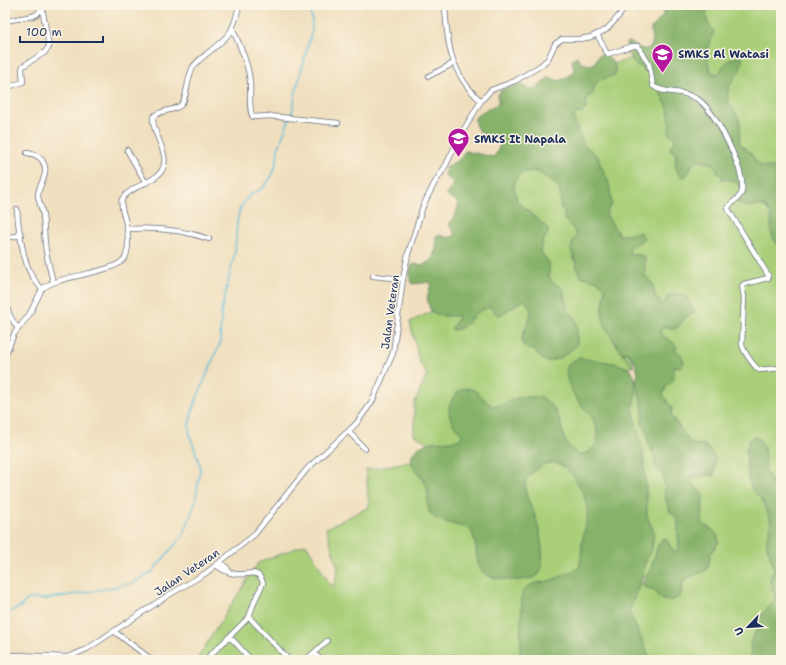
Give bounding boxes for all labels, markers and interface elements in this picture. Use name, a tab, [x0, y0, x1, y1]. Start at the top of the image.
scale bar	[20, 18, 103, 44]
text: 100 m	[26, 24, 62, 40]
school or university icon: SMKS Al Watasi	[650, 41, 676, 74]
place label: SMKS Al Watasi	[678, 47, 769, 62]
school or university icon: SMKS It Napala	[446, 126, 472, 159]
place label: SMKS It Napala	[474, 132, 567, 147]
street label: Jalan Veteran	[378, 274, 403, 350]
street label: Jalan Veteran	[152, 545, 223, 600]
north arrow	[728, 607, 768, 647]
text: U	[731, 624, 748, 638]

